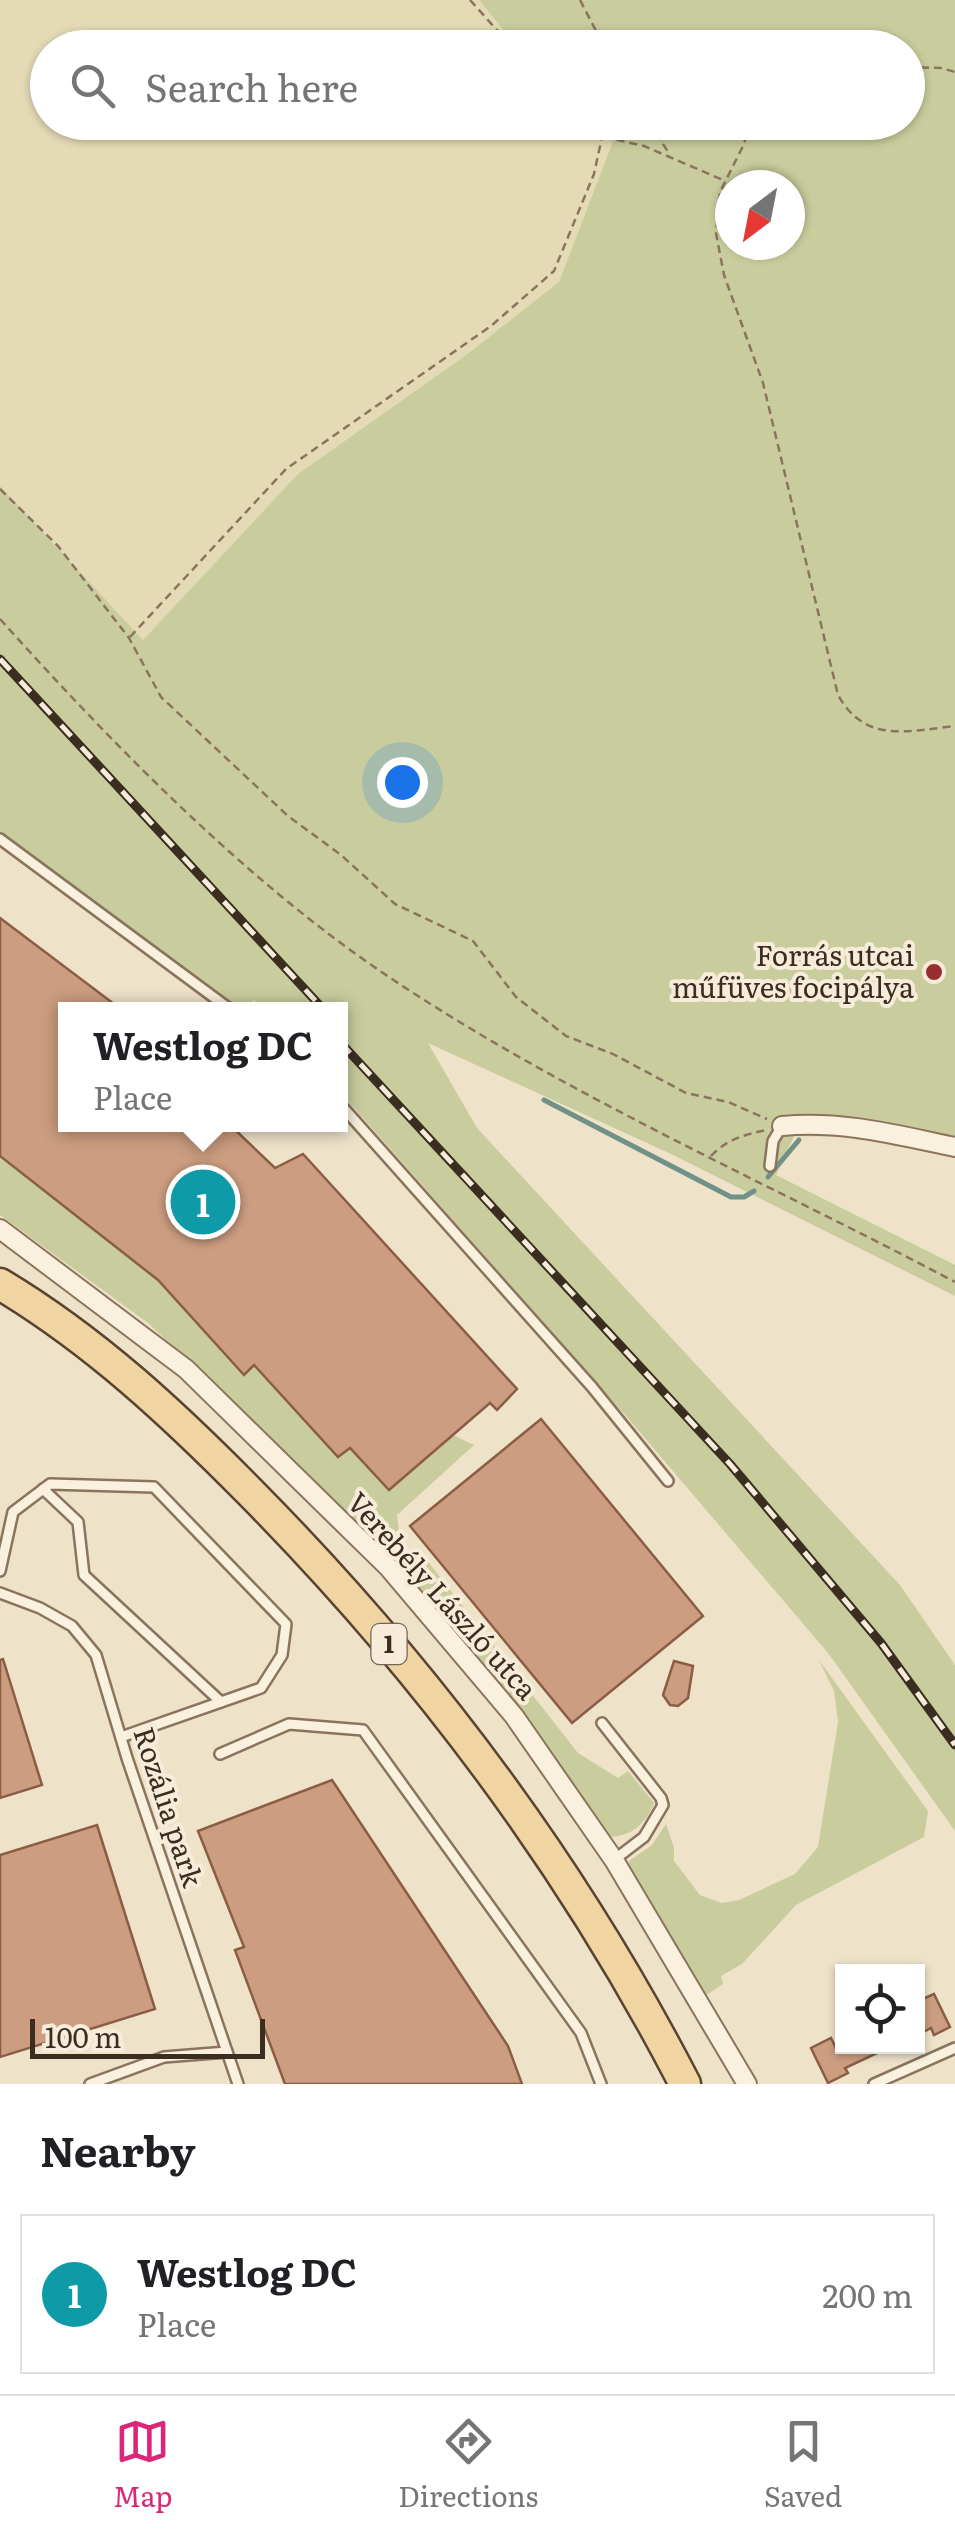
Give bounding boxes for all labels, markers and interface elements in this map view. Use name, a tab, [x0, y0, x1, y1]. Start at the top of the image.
search box	[30, 30, 925, 140]
text: Search here	[145, 57, 358, 114]
icon: search	[65, 58, 120, 113]
north arrow	[715, 170, 805, 260]
your location	[377, 757, 428, 808]
place label: Forrás utcai műfüves focipálya	[672, 933, 914, 1007]
marker: Forrás utcai műfüves focipálya	[923, 961, 945, 983]
popup	[58, 1002, 348, 1132]
text: Westlog DC	[93, 1015, 313, 1072]
text: Place	[93, 1072, 172, 1120]
pin: 1	[170, 1164, 236, 1240]
street label: Verebély László utca	[338, 1481, 548, 1708]
road number: 1	[372, 1624, 406, 1664]
street label: Rozália park	[124, 1721, 216, 1893]
map controls	[835, 1964, 925, 2054]
button: locate	[835, 1964, 925, 2054]
scale bar	[30, 2014, 265, 2058]
text: 100 m	[45, 2015, 122, 2057]
text: Nearby	[40, 2118, 196, 2180]
text: Westlog DC	[137, 2242, 357, 2299]
text: 1	[68, 2270, 81, 2318]
text: 200 m	[822, 2270, 913, 2318]
text: Place	[137, 2299, 216, 2347]
tab: Map	[113, 2414, 173, 2516]
tab: Directions	[398, 2414, 538, 2516]
tab: Saved	[764, 2414, 842, 2516]

